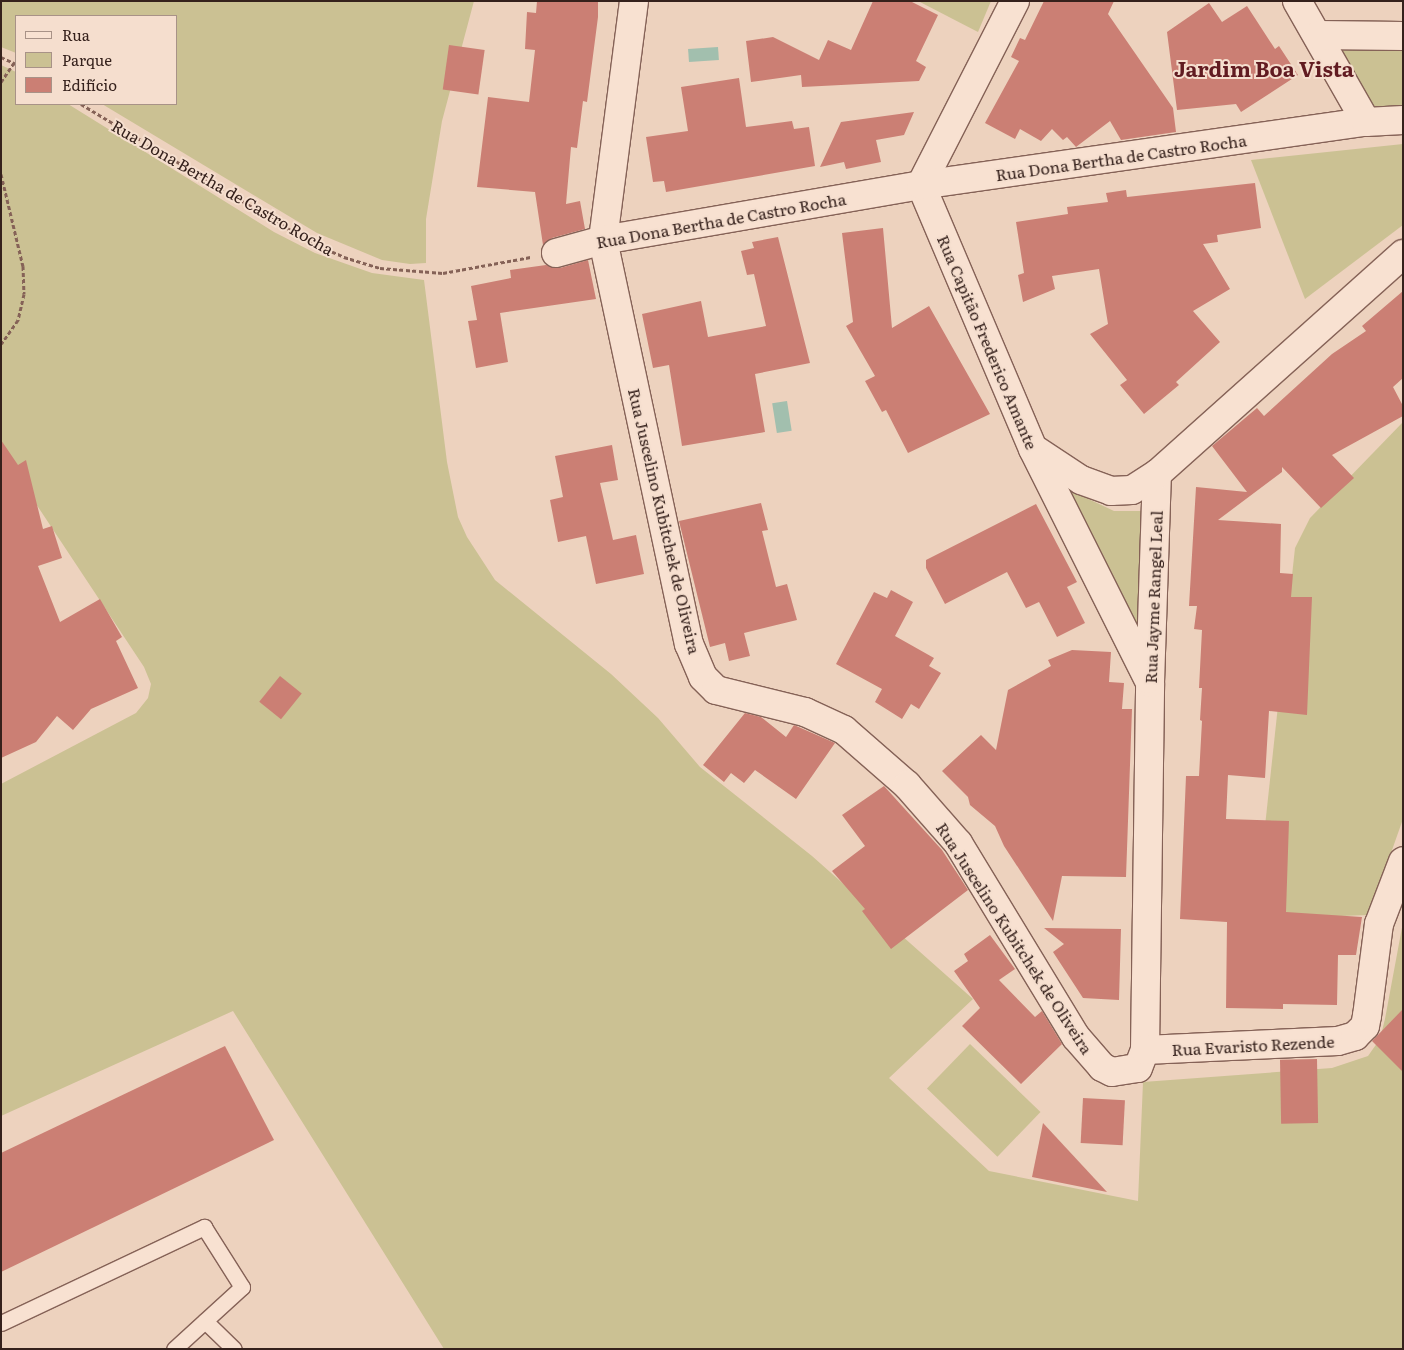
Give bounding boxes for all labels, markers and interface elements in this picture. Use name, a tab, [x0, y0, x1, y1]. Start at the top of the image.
legend	[15, 15, 178, 105]
text: Rua	[62, 23, 90, 46]
text: Parque	[62, 48, 112, 71]
district label: Jardim Boa Vista	[1174, 55, 1354, 81]
text: Edifício	[62, 73, 117, 96]
street label: Rua Dona Bertha de Castro Rocha	[109, 115, 337, 259]
street label: Rua Dona Bertha de Castro Rocha	[994, 130, 1248, 184]
street label: Rua Dona Bertha de Castro Rocha	[595, 189, 847, 251]
street label: Rua Capitão Frederico Amante	[934, 232, 1042, 452]
street label: Rua Juscelino Kubitchek de Oliveira	[625, 386, 705, 656]
street label: Rua Jayme Rangel Leal	[1140, 510, 1166, 684]
street label: Rua Juscelino Kubitchek de Oliveira	[933, 819, 1097, 1057]
street label: Rua Evaristo Rezende	[1171, 1031, 1335, 1059]

